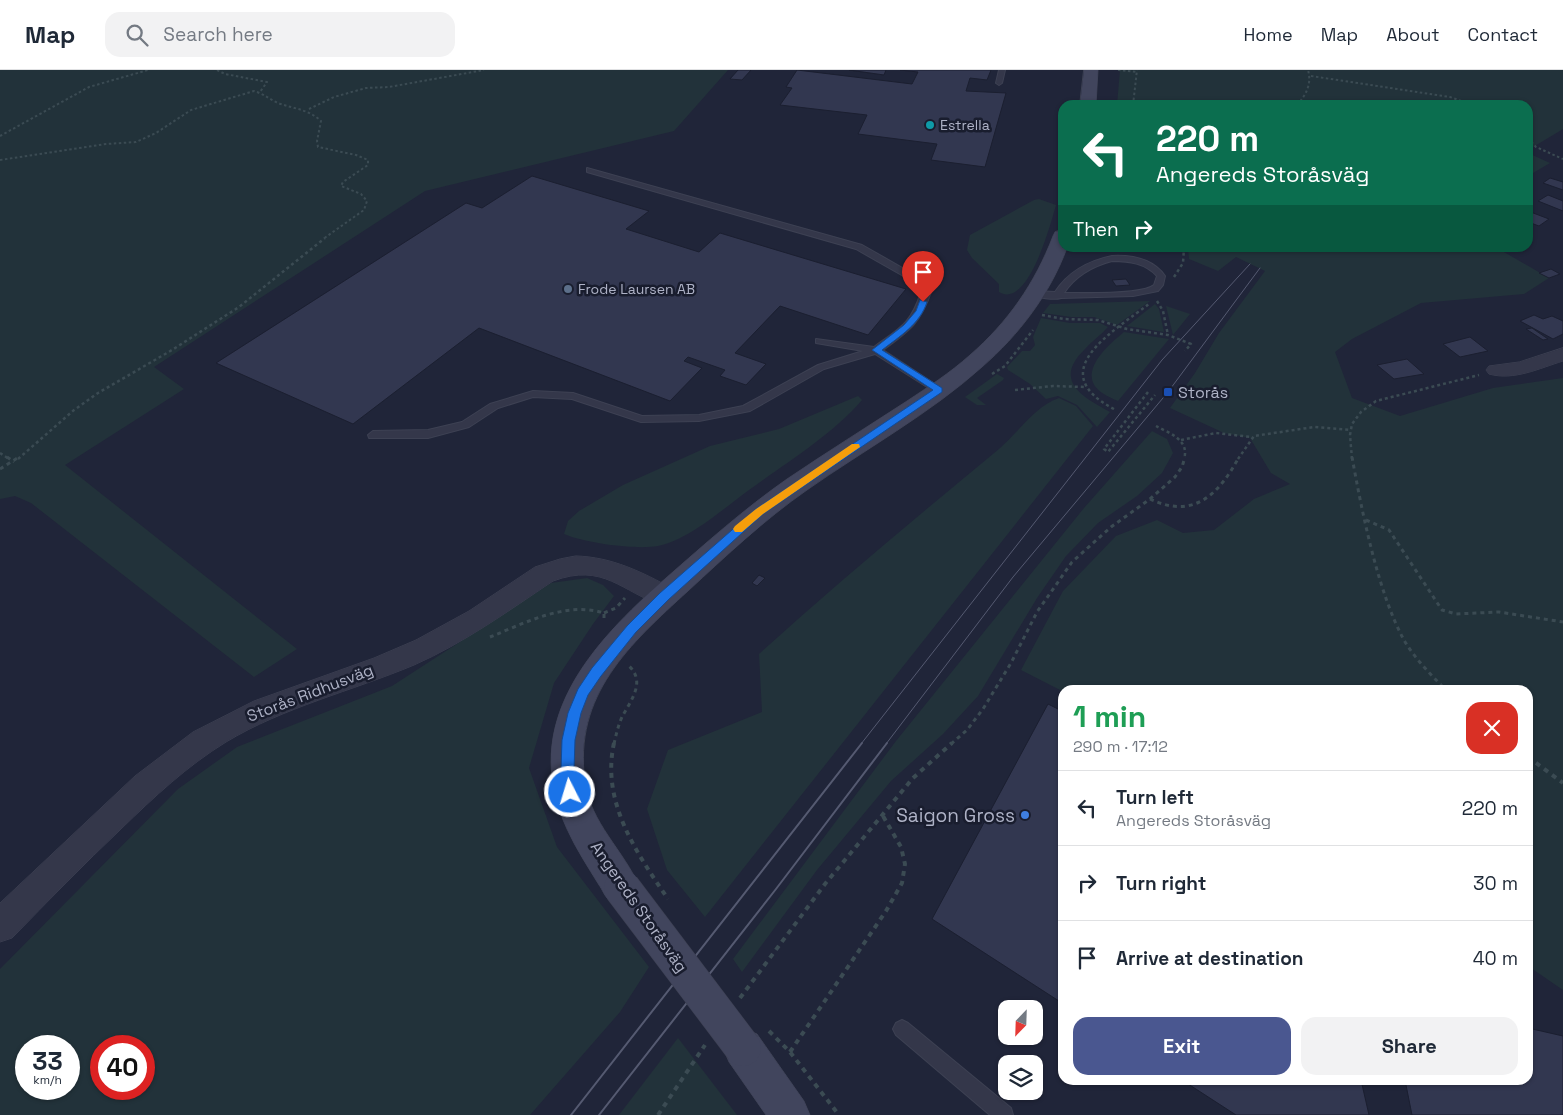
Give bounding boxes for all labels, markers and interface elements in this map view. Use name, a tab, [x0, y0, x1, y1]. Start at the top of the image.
search box	[105, 12, 455, 57]
text: Map	[25, 19, 75, 50]
icon: search	[123, 21, 151, 49]
text: Search here	[163, 22, 273, 47]
text: Home	[1244, 23, 1293, 46]
text: Map	[1321, 23, 1358, 46]
text: About	[1386, 23, 1440, 46]
text: Contact	[1468, 23, 1538, 46]
place label: Estrella	[940, 116, 990, 134]
text: 220 m	[1156, 117, 1259, 161]
marker: Estrella	[924, 119, 936, 131]
icon: left	[1073, 120, 1138, 185]
text: Angereds Storåsväg	[1156, 160, 1369, 188]
icon: right	[1129, 215, 1157, 243]
text: Then	[1073, 217, 1119, 242]
pin	[902, 251, 944, 302]
icon: arrive	[909, 258, 937, 286]
place label: Frode Laursen AB	[578, 280, 695, 298]
marker: Frode Laursen AB	[562, 283, 574, 295]
place label: Storås	[1178, 382, 1228, 403]
marker: Storås	[1162, 386, 1174, 398]
street label: Storås Ridhusväg	[244, 659, 376, 727]
text: 1 min	[1073, 697, 1146, 736]
button: close	[1466, 702, 1518, 754]
text: 290 m · 17:12	[1073, 736, 1168, 757]
position arrow	[543, 765, 595, 817]
text: Turn left	[1116, 785, 1194, 810]
icon: left	[1073, 794, 1101, 822]
text: 220 m	[1462, 796, 1518, 821]
place label: Saigon Gross	[896, 803, 1015, 828]
marker: Saigon Gross	[1019, 809, 1031, 821]
text: Angereds Storåsväg	[1116, 810, 1271, 831]
street label: Angereds Storåsväg	[586, 837, 692, 977]
icon: right	[1073, 869, 1101, 897]
text: Turn right	[1116, 871, 1206, 896]
text: 30 m	[1473, 871, 1518, 896]
icon: arrive	[1073, 944, 1101, 972]
text: Arrive at destination	[1116, 946, 1304, 971]
text: 40 m	[1473, 946, 1518, 971]
north arrow	[998, 1000, 1042, 1045]
map controls	[998, 1000, 1043, 1100]
button: Exit	[1073, 1017, 1291, 1075]
button: Share	[1301, 1017, 1518, 1075]
speed limit sign: 40	[90, 1035, 155, 1100]
text: 33	[32, 1045, 63, 1077]
button: layers	[998, 1055, 1043, 1100]
text: km/h	[33, 1072, 62, 1088]

